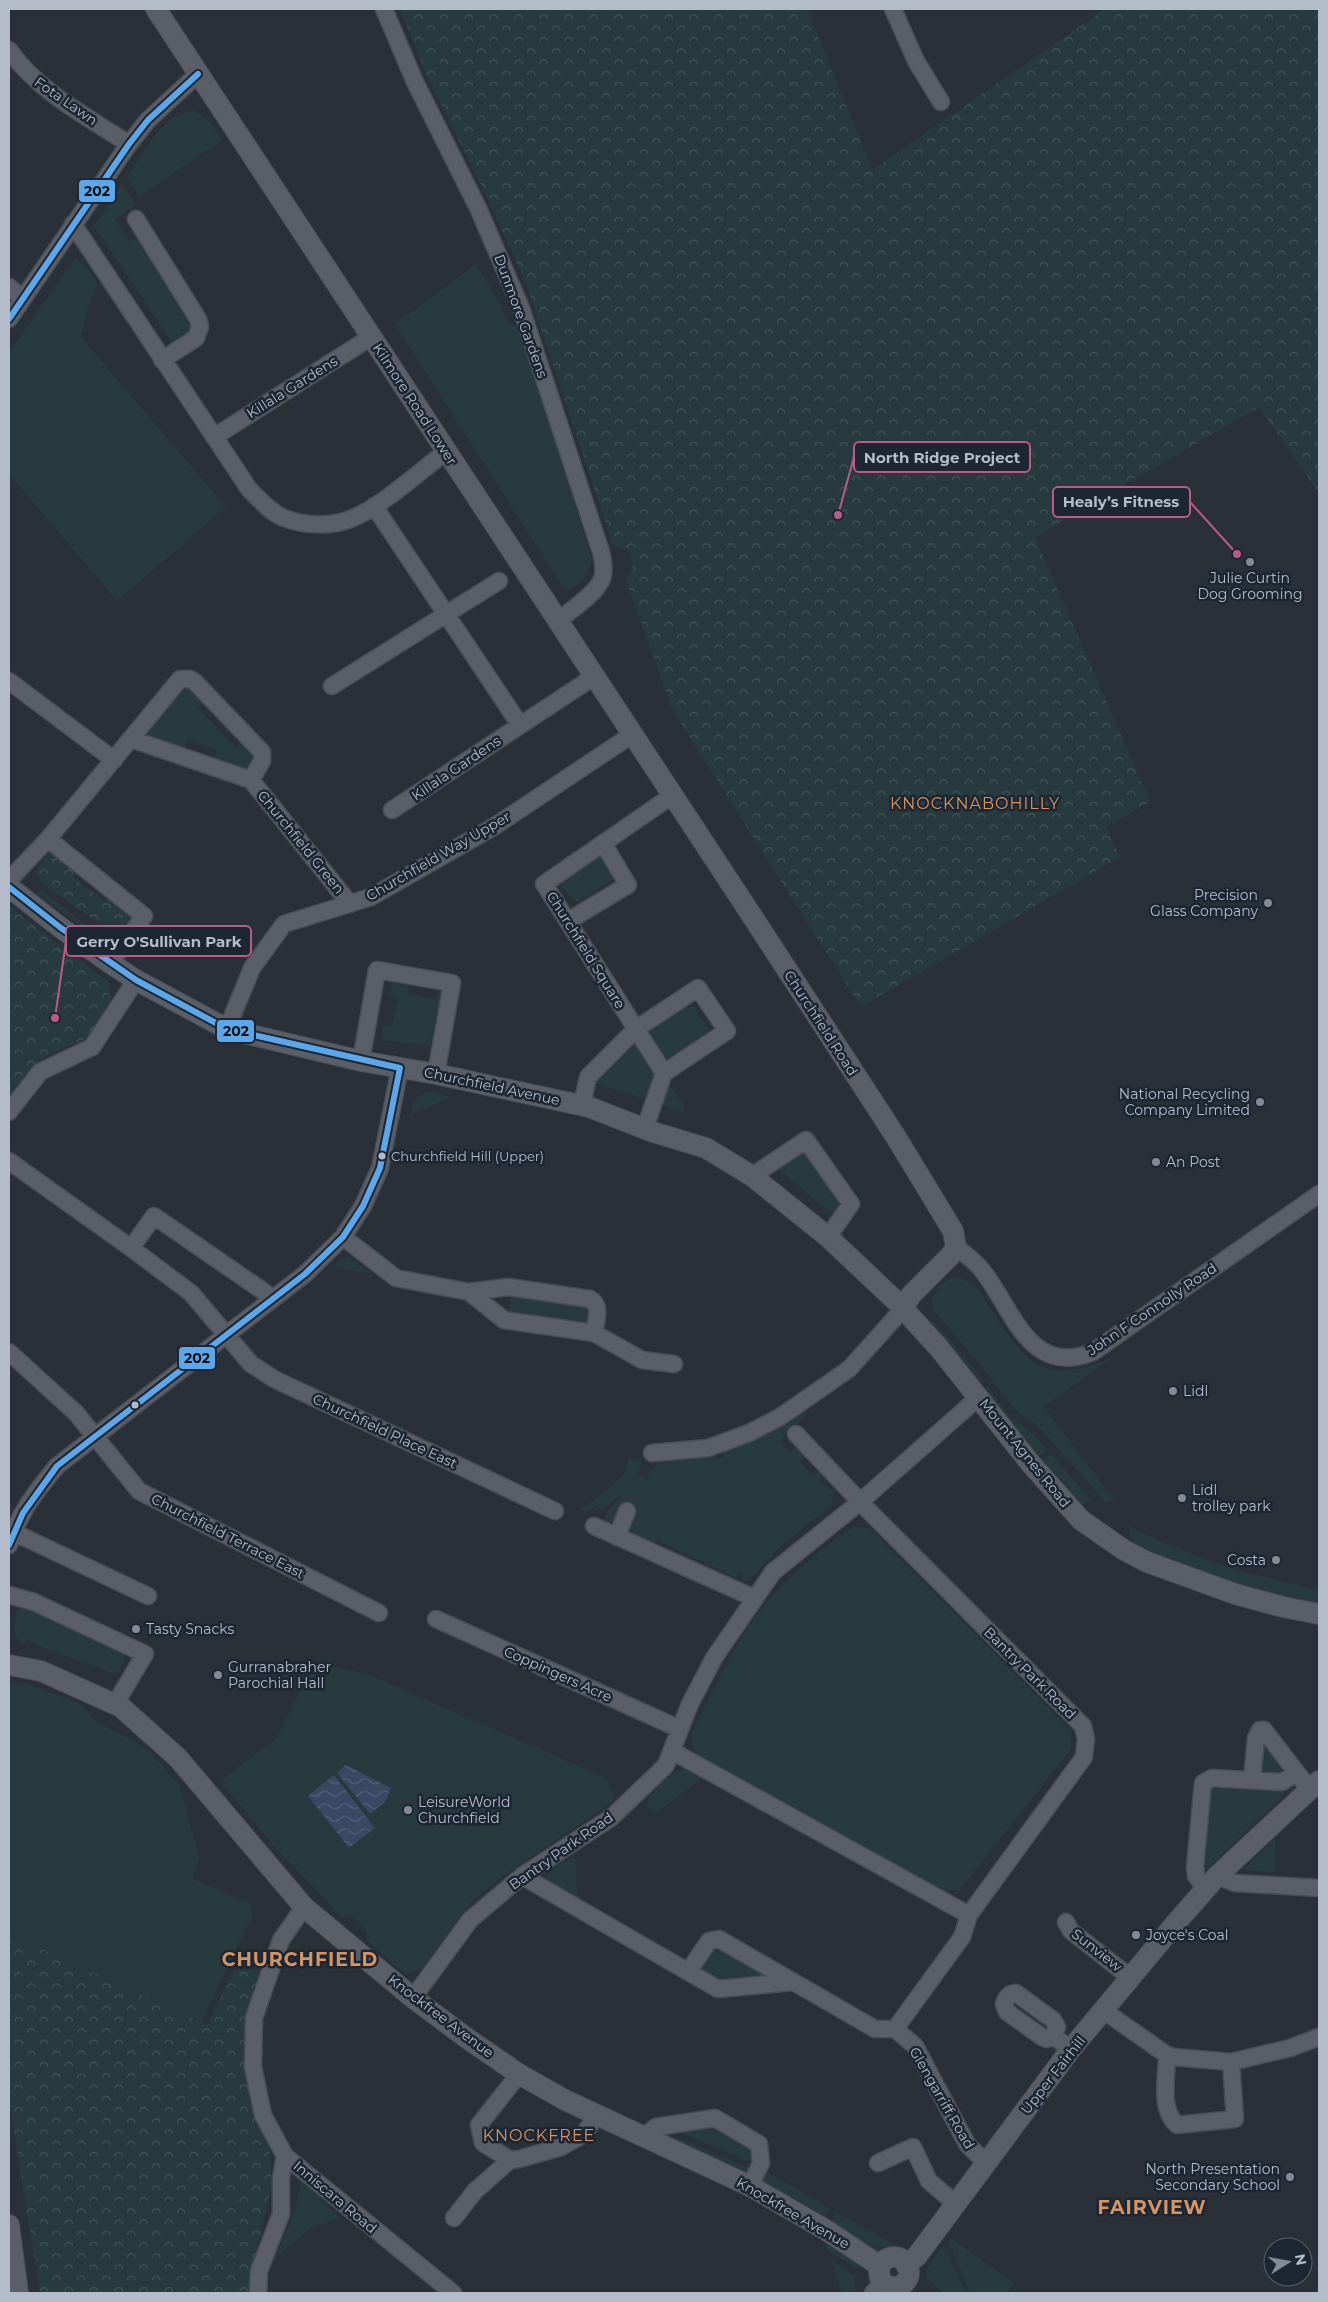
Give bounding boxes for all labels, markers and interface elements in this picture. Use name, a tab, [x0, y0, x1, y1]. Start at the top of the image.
street label: Fota Lawn	[31, 73, 101, 129]
line badge: 202	[78, 179, 116, 203]
text: 202	[84, 182, 110, 200]
street label: Dunmore Gardens	[490, 252, 552, 380]
street label: Kilmore Road Lower	[369, 340, 461, 469]
street label: Killala Gardens	[243, 352, 341, 422]
callout: North Ridge Project	[854, 442, 1030, 472]
text: North Ridge Project	[864, 448, 1021, 467]
callout: Healy’s Fitness	[1053, 487, 1190, 517]
text: Healy’s Fitness	[1063, 492, 1179, 511]
marker: Julie Curtin Dog Grooming	[1244, 556, 1256, 568]
place label: Julie Curtin Dog Grooming	[1197, 569, 1303, 603]
street label: Killala Gardens	[408, 731, 504, 805]
street label: Churchfield Green	[254, 787, 348, 897]
district label: KNOCKNABOHILLY	[890, 794, 1060, 813]
street label: Churchfield Way Upper	[363, 807, 514, 905]
place label: Precision Glass Company	[1150, 886, 1258, 920]
street label: Churchfield Square	[543, 888, 629, 1012]
marker: Precision Glass Company	[1262, 897, 1274, 909]
callout: Gerry O'Sullivan Park	[66, 926, 251, 956]
text: Gerry O'Sullivan Park	[76, 932, 242, 951]
street label: Churchfield Road	[780, 967, 862, 1079]
line badge: 202	[216, 1019, 255, 1043]
text: 202	[223, 1022, 249, 1040]
street label: Churchfield Avenue	[423, 1063, 561, 1109]
place label: National Recycling Company Limited	[1119, 1085, 1250, 1119]
marker: National Recycling Company Limited	[1254, 1096, 1266, 1108]
place label: Churchfield Hill (Upper)	[391, 1148, 544, 1164]
marker: Churchfield Hill (Upper)	[377, 1151, 387, 1161]
place label: An Post	[1166, 1153, 1221, 1171]
marker: An Post	[1150, 1156, 1162, 1168]
street label: John F Connolly Road	[1083, 1259, 1220, 1360]
line badge: 202	[178, 1346, 216, 1370]
text: 202	[184, 1349, 210, 1367]
place label: Lidl	[1183, 1382, 1208, 1400]
marker: Lidl	[1167, 1385, 1179, 1397]
street label: Churchfield Place East	[310, 1390, 460, 1473]
street label: Mount Agnes Road	[976, 1395, 1074, 1511]
unlabelled marker	[130, 1400, 140, 1410]
place label: Lidl trolley park	[1192, 1481, 1271, 1515]
street label: Churchfield Terrace East	[148, 1489, 308, 1583]
marker: Lidl trolley park	[1176, 1492, 1188, 1504]
place label: Costa	[1227, 1551, 1266, 1569]
marker: Costa	[1270, 1554, 1282, 1566]
place label: Tasty Snacks	[146, 1620, 234, 1638]
marker: Tasty Snacks	[130, 1623, 142, 1635]
street label: Bantry Park Road	[980, 1623, 1080, 1723]
street label: Coppingers Acre	[501, 1642, 615, 1706]
place label: Gurranabraher Parochial Hall	[228, 1658, 331, 1692]
marker: Gurranabraher Parochial Hall	[212, 1669, 224, 1681]
place label: LeisureWorld Churchfield	[418, 1793, 511, 1827]
marker: LeisureWorld Churchfield	[402, 1804, 414, 1816]
street label: Bantry Park Road	[505, 1808, 617, 1894]
street label: Sunview	[1068, 1925, 1126, 1976]
place label: Joyce's Coal	[1145, 1926, 1229, 1944]
marker: Joyce's Coal	[1130, 1929, 1142, 1941]
district label: CHURCHFIELD	[222, 1948, 378, 1971]
street label: Knockfree Avenue	[385, 1970, 497, 2062]
street label: Upper Fairhill	[1017, 2032, 1089, 2118]
street label: Glengarriff Road	[905, 2044, 979, 2152]
district label: KNOCKFREE	[483, 2126, 595, 2145]
street label: Inniscara Road	[290, 2157, 380, 2237]
place label: North Presentation Secondary School	[1145, 2160, 1280, 2194]
marker: North Presentation Secondary School	[1284, 2171, 1296, 2183]
street label: Knockfree Avenue	[733, 2173, 853, 2253]
district label: FAIRVIEW	[1097, 2196, 1207, 2219]
north arrow	[1263, 2237, 1313, 2287]
text: N	[1291, 2252, 1311, 2267]

